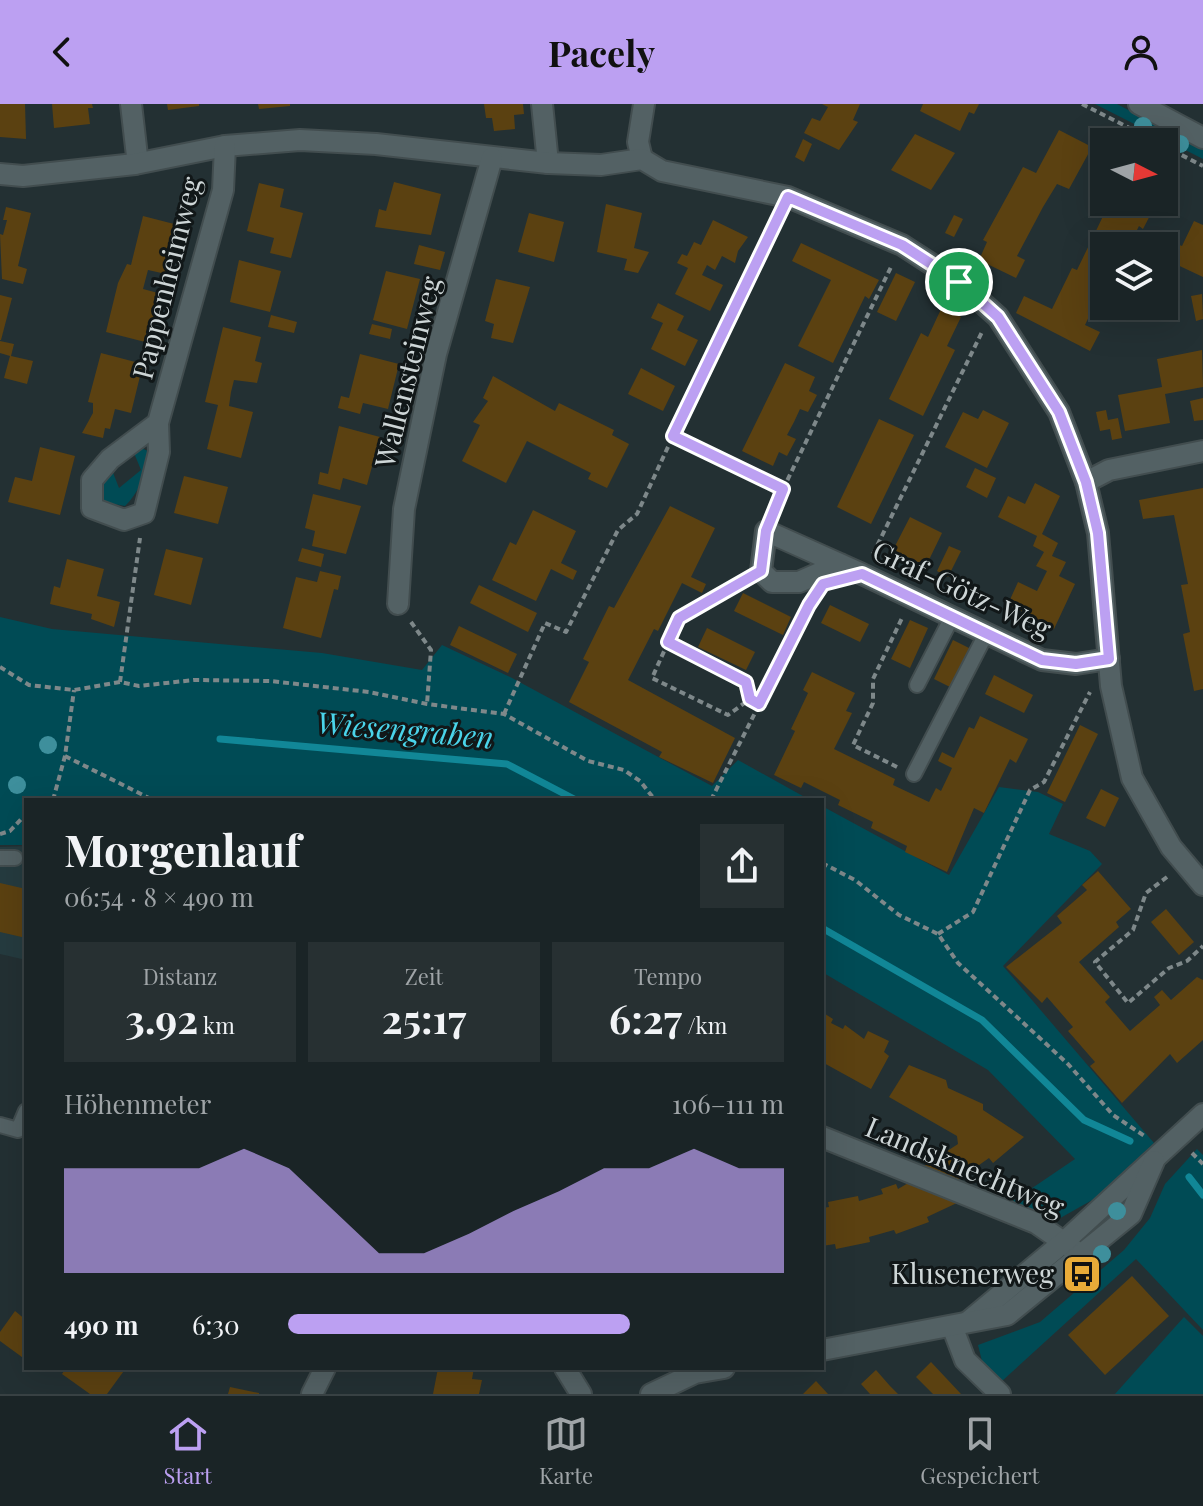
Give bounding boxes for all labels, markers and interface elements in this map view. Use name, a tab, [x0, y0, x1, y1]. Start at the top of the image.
text: Pacely	[548, 28, 655, 76]
icon: back	[40, 30, 84, 74]
icon: person	[1119, 30, 1163, 74]
north arrow	[1090, 128, 1178, 216]
map controls	[1090, 128, 1178, 320]
street label: Pappenheimweg	[123, 172, 209, 383]
button: layers	[1090, 232, 1178, 320]
pin	[925, 248, 993, 316]
icon: arrive	[937, 260, 981, 304]
street label: Wallensteinweg	[365, 272, 448, 472]
street label: Graf-Götz-Weg	[867, 531, 1058, 646]
water label: Wiesengraben	[315, 701, 495, 757]
text: Morgenlauf	[64, 819, 301, 878]
button: share	[700, 824, 784, 908]
text: 06:54 · 8 × 490 m	[64, 879, 254, 914]
text: Distanz	[143, 961, 217, 991]
text: Zeit	[405, 961, 443, 991]
text: Tempo	[634, 961, 702, 991]
text: 3.92	[125, 991, 198, 1044]
text: 25:17	[382, 991, 466, 1044]
text: 6:27	[609, 991, 682, 1044]
text: km	[198, 1010, 235, 1040]
text: /km	[682, 1010, 727, 1040]
text: Höhenmeter	[64, 1086, 211, 1121]
text: 106–111 m	[672, 1086, 784, 1121]
street label: Landsknechtweg	[861, 1107, 1071, 1224]
bus stop icon: Klusenerweg	[1061, 1253, 1103, 1295]
place label: Klusenerweg	[891, 1254, 1054, 1291]
text: 490 m	[64, 1307, 138, 1342]
text: 6:30	[192, 1307, 240, 1342]
tab: Start	[164, 1412, 212, 1490]
tab: Karte	[539, 1412, 593, 1490]
tab: Gespeichert	[920, 1412, 1039, 1490]

